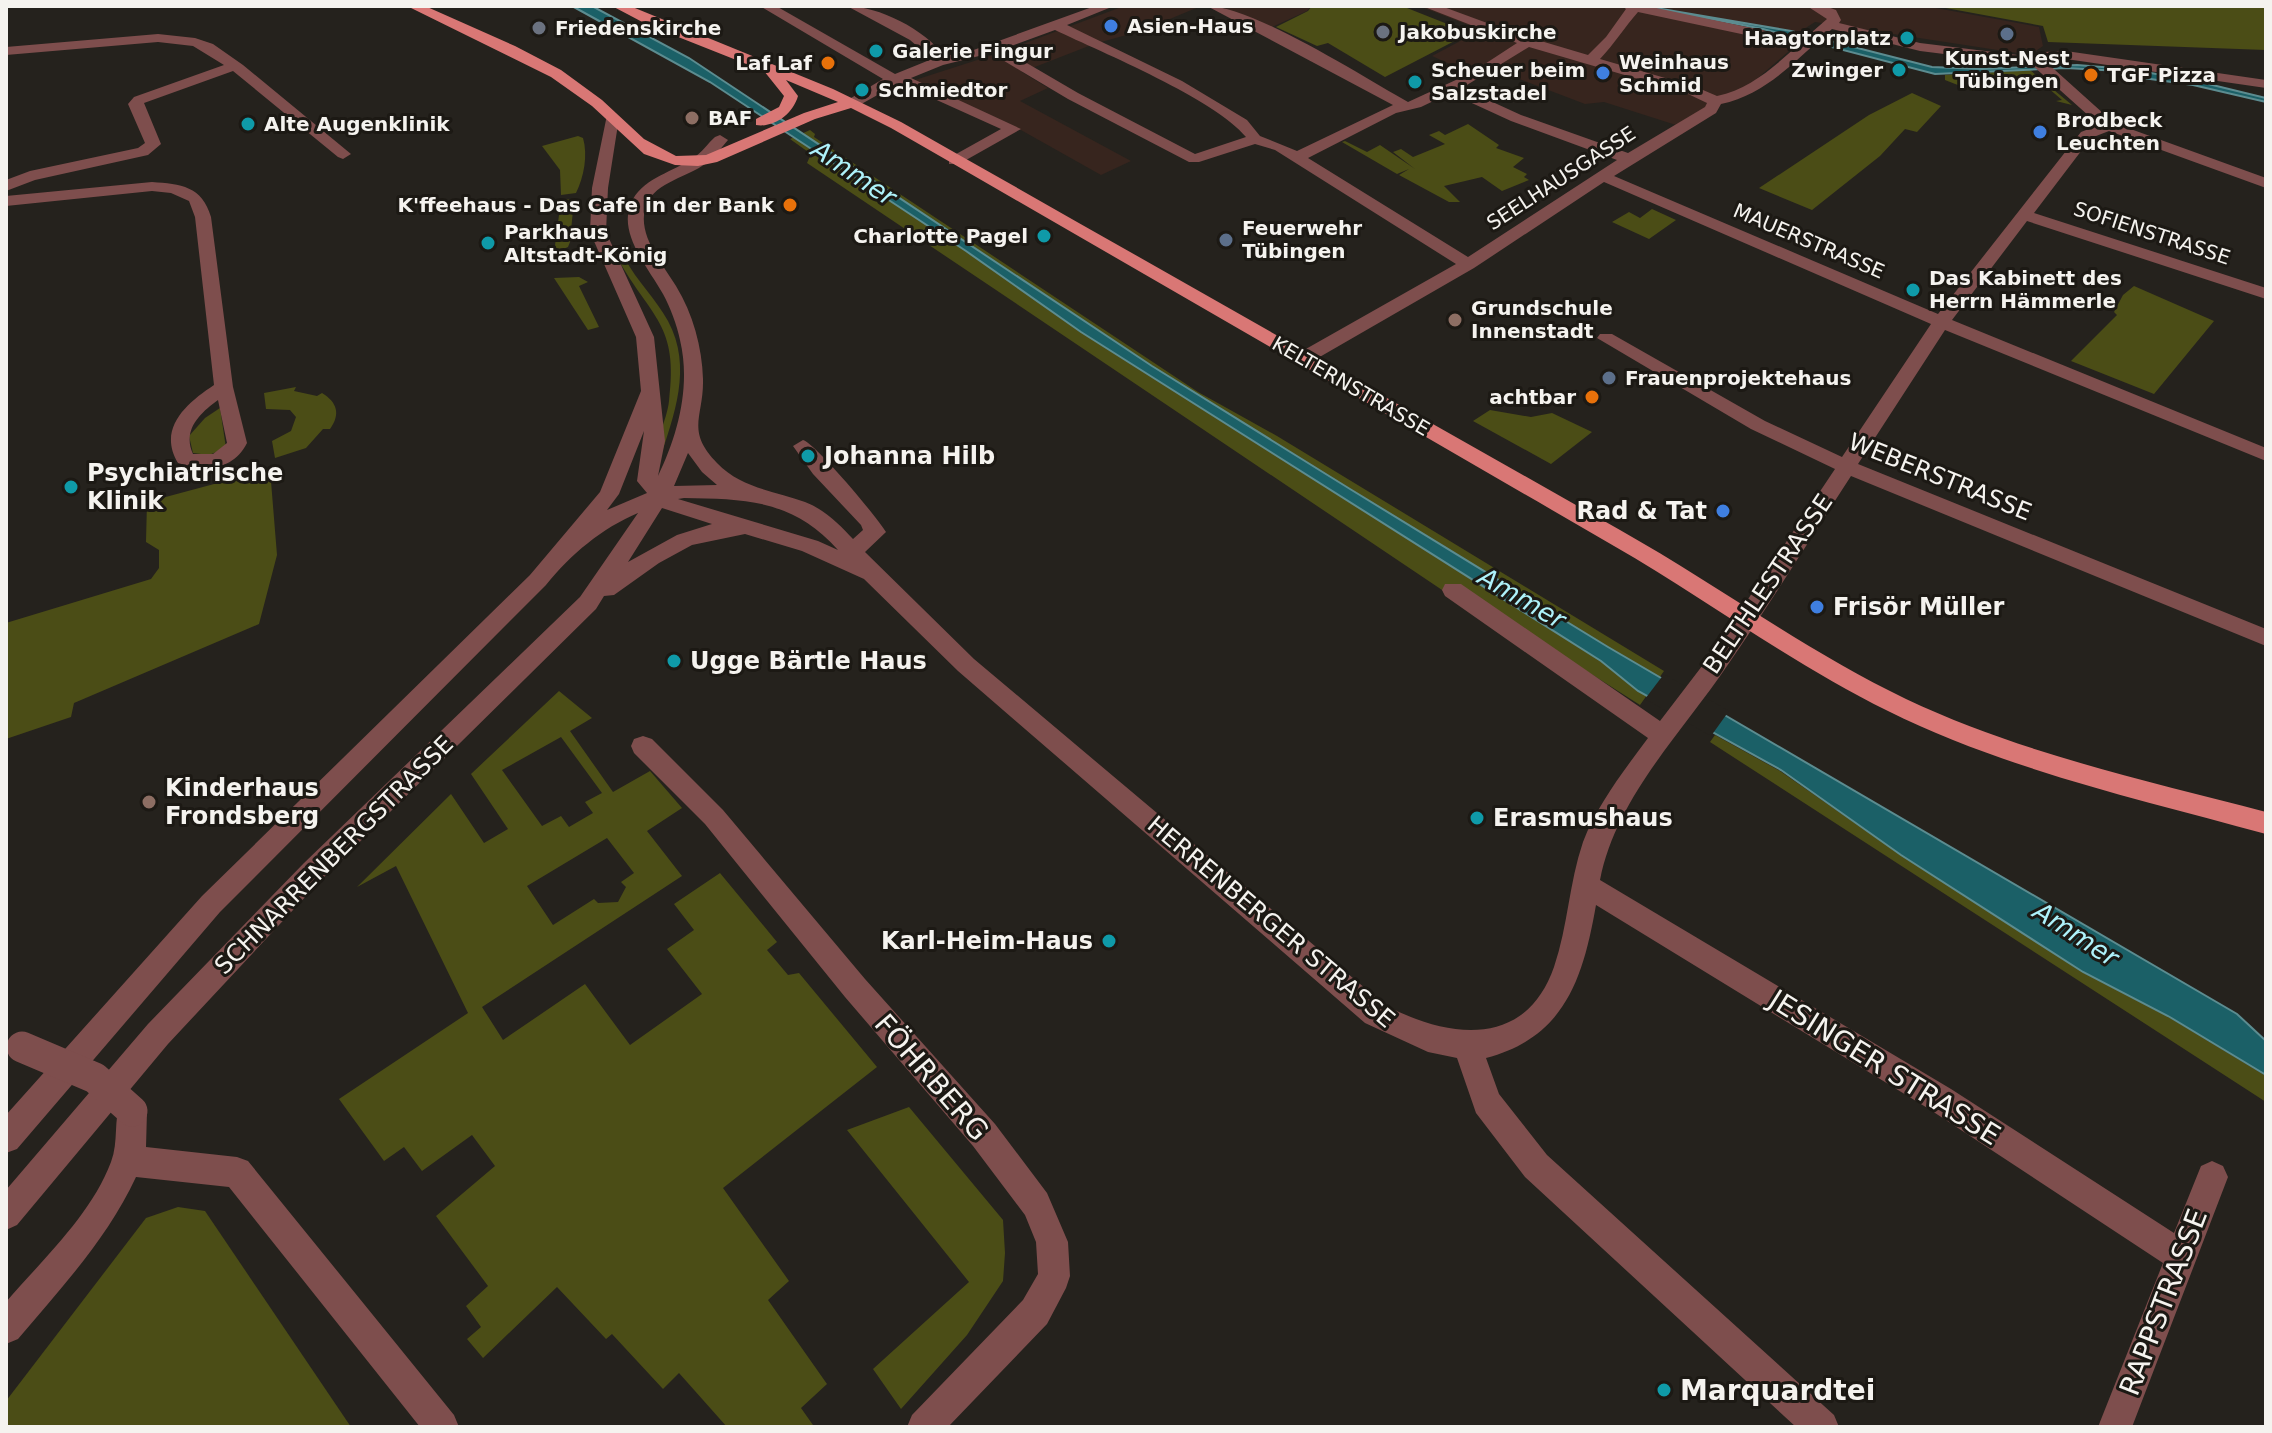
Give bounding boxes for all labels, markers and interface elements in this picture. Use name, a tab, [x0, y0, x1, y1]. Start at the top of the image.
place label: Asien-Haus	[1127, 14, 1254, 38]
place label: Friedenskirche	[555, 16, 721, 40]
marker: Asien-Haus	[1102, 17, 1120, 35]
marker: Friedenskirche	[530, 19, 548, 37]
place label: Jakobuskirche	[1397, 20, 1557, 44]
marker: Jakobuskirche	[1374, 23, 1392, 41]
marker: Kunst-Nest Tübingen	[1998, 25, 2016, 43]
place label: Haagtorplatz	[1744, 26, 1891, 50]
marker: Haagtorplatz	[1898, 29, 1916, 47]
place label: Galerie Fingur	[892, 39, 1053, 63]
marker: Galerie Fingur	[867, 42, 885, 60]
place label: Kunst-Nest Tübingen	[1944, 46, 2070, 93]
place label: Weinhaus Schmid	[1619, 50, 1729, 97]
place label: Laf Laf	[735, 51, 812, 75]
marker: Laf Laf	[819, 54, 837, 72]
place label: Scheuer beim Salzstadel	[1431, 58, 1585, 105]
place label: Zwinger	[1791, 58, 1883, 82]
marker: Zwinger	[1890, 61, 1908, 79]
place label: TGF Pizza	[2107, 63, 2216, 87]
marker: Weinhaus Schmid	[1594, 64, 1612, 82]
marker: TGF Pizza	[2082, 66, 2100, 84]
marker: Scheuer beim Salzstadel	[1406, 73, 1424, 91]
place label: Schmiedtor	[878, 78, 1007, 102]
marker: Schmiedtor	[853, 81, 871, 99]
place label: BAF	[708, 106, 752, 130]
place label: Brodbeck Leuchten	[2056, 108, 2163, 155]
marker: BAF	[683, 109, 701, 127]
place label: Alte Augenklinik	[264, 112, 450, 136]
marker: Alte Augenklinik	[239, 115, 257, 133]
street label: SEELHAUSGASSE	[1482, 121, 1640, 235]
marker: Brodbeck Leuchten	[2031, 123, 2049, 141]
water label: Ammer	[805, 133, 904, 213]
place label: K'ffeehaus - Das Cafe in der Bank	[398, 193, 775, 217]
marker: K'ffeehaus - Das Cafe in der Bank	[781, 196, 799, 214]
street label: SOFIENSTRASSE	[2071, 196, 2233, 270]
street label: MAUERSTRASSE	[1730, 198, 1888, 284]
place label: Feuerwehr Tübingen	[1242, 216, 1362, 263]
place label: Parkhaus Altstadt-König	[504, 220, 667, 267]
place label: Charlotte Pagel	[853, 224, 1028, 248]
marker: Charlotte Pagel	[1035, 227, 1053, 245]
marker: Feuerwehr Tübingen	[1217, 231, 1235, 249]
marker: Parkhaus Altstadt-König	[479, 234, 497, 252]
place label: Das Kabinett des Herrn Hämmerle	[1929, 266, 2122, 313]
marker: Das Kabinett des Herrn Hämmerle	[1904, 281, 1922, 299]
place label: Grundschule Innenstadt	[1471, 296, 1613, 343]
marker: Grundschule Innenstadt	[1446, 311, 1464, 329]
street label: KELTERNSTRASSE	[1268, 331, 1434, 441]
place label: Frauenprojektehaus	[1625, 366, 1851, 390]
marker: Frauenprojektehaus	[1600, 369, 1618, 387]
place label: achtbar	[1489, 385, 1576, 409]
marker: achtbar	[1583, 388, 1601, 406]
street label: WEBERSTRASSE	[1844, 428, 2036, 526]
place label: Johanna Hilb	[822, 442, 995, 470]
marker: Johanna Hilb	[799, 447, 817, 465]
place label: Psychiatrische Klinik	[87, 459, 283, 515]
marker: Psychiatrische Klinik	[62, 478, 80, 496]
street label: BELTHLESTRASSE	[1698, 489, 1838, 679]
place label: Rad & Tat	[1577, 497, 1707, 525]
marker: Rad & Tat	[1714, 502, 1732, 520]
water label: Ammer	[1472, 560, 1573, 636]
place label: Frisör Müller	[1833, 593, 2005, 621]
marker: Frisör Müller	[1808, 598, 1826, 616]
place label: Ugge Bärtle Haus	[690, 647, 927, 675]
marker: Ugge Bärtle Haus	[665, 652, 683, 670]
street label: SCHNARRENBERGSTRASSE	[209, 730, 459, 980]
place label: Kinderhaus Frondsberg	[165, 774, 319, 830]
marker: Kinderhaus Frondsberg	[140, 793, 158, 811]
place label: Erasmushaus	[1493, 804, 1673, 832]
marker: Erasmushaus	[1468, 809, 1486, 827]
street label: HERRENBERGER STRASSE	[1142, 810, 1400, 1034]
water label: Ammer	[2026, 894, 2126, 974]
place label: Karl-Heim-Haus	[881, 927, 1093, 955]
marker: Karl-Heim-Haus	[1100, 932, 1118, 950]
street label: JESINGER STRASSE	[1761, 982, 2006, 1152]
street label: FÖHRBERG	[868, 1007, 996, 1147]
street label: RAPPSTRASSE	[2113, 1204, 2214, 1400]
place label: Marquardtei	[1680, 1374, 1875, 1407]
marker: Marquardtei	[1655, 1381, 1673, 1399]

